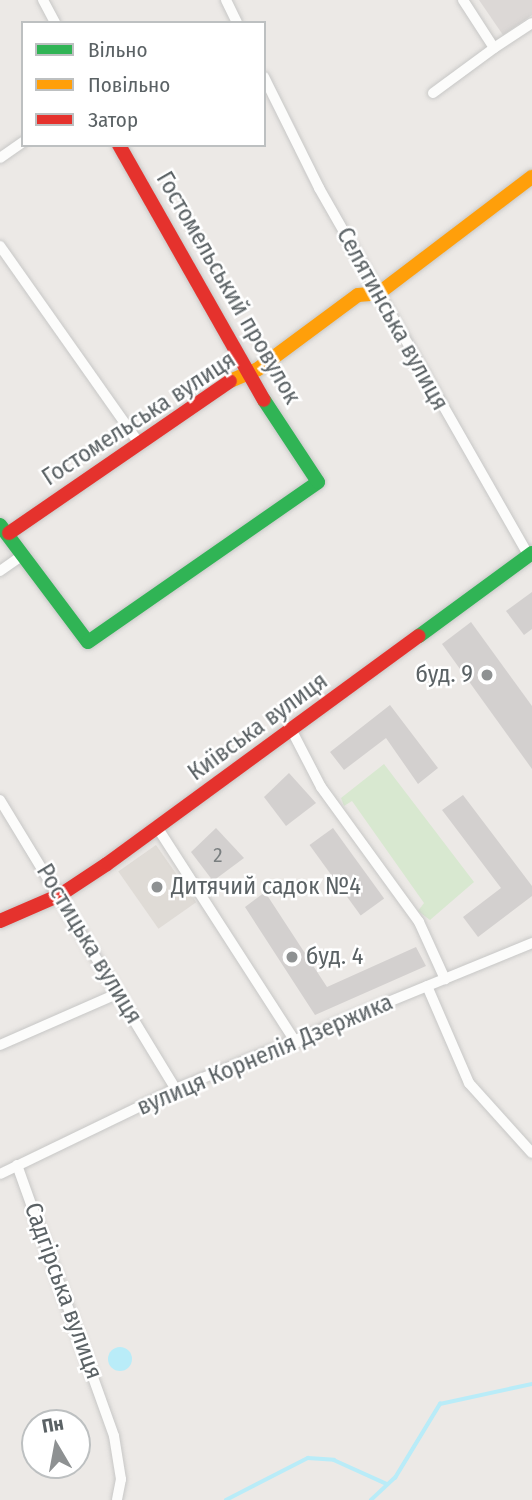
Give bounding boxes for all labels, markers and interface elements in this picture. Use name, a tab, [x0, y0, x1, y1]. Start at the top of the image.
legend	[21, 21, 266, 147]
text: Вільно	[88, 37, 148, 63]
text: Повільно	[88, 72, 170, 98]
text: Затор	[88, 107, 138, 133]
street label: Гостомельський провулок	[150, 167, 306, 409]
street label: Селятинська вулиця	[330, 223, 454, 415]
street label: Гостомельська вулиця	[37, 346, 241, 492]
place label: буд. 9	[415, 661, 473, 689]
street label: Київська вулиця	[183, 667, 333, 787]
marker: буд. 9	[479, 667, 495, 683]
house number: 2	[213, 842, 223, 868]
street label: Ростицька вулиця	[30, 859, 148, 1029]
place label: Дитячий садок №4	[171, 873, 361, 901]
marker: Дитячий садок №4	[149, 879, 165, 895]
place label: буд. 4	[306, 943, 363, 971]
marker: буд. 4	[284, 949, 300, 965]
street label: вулиця Корнелія Дзержика	[133, 988, 397, 1122]
street label: Садгірська вулиця	[18, 1199, 108, 1383]
north arrow	[21, 1409, 91, 1479]
text: Пн	[40, 1412, 65, 1438]

